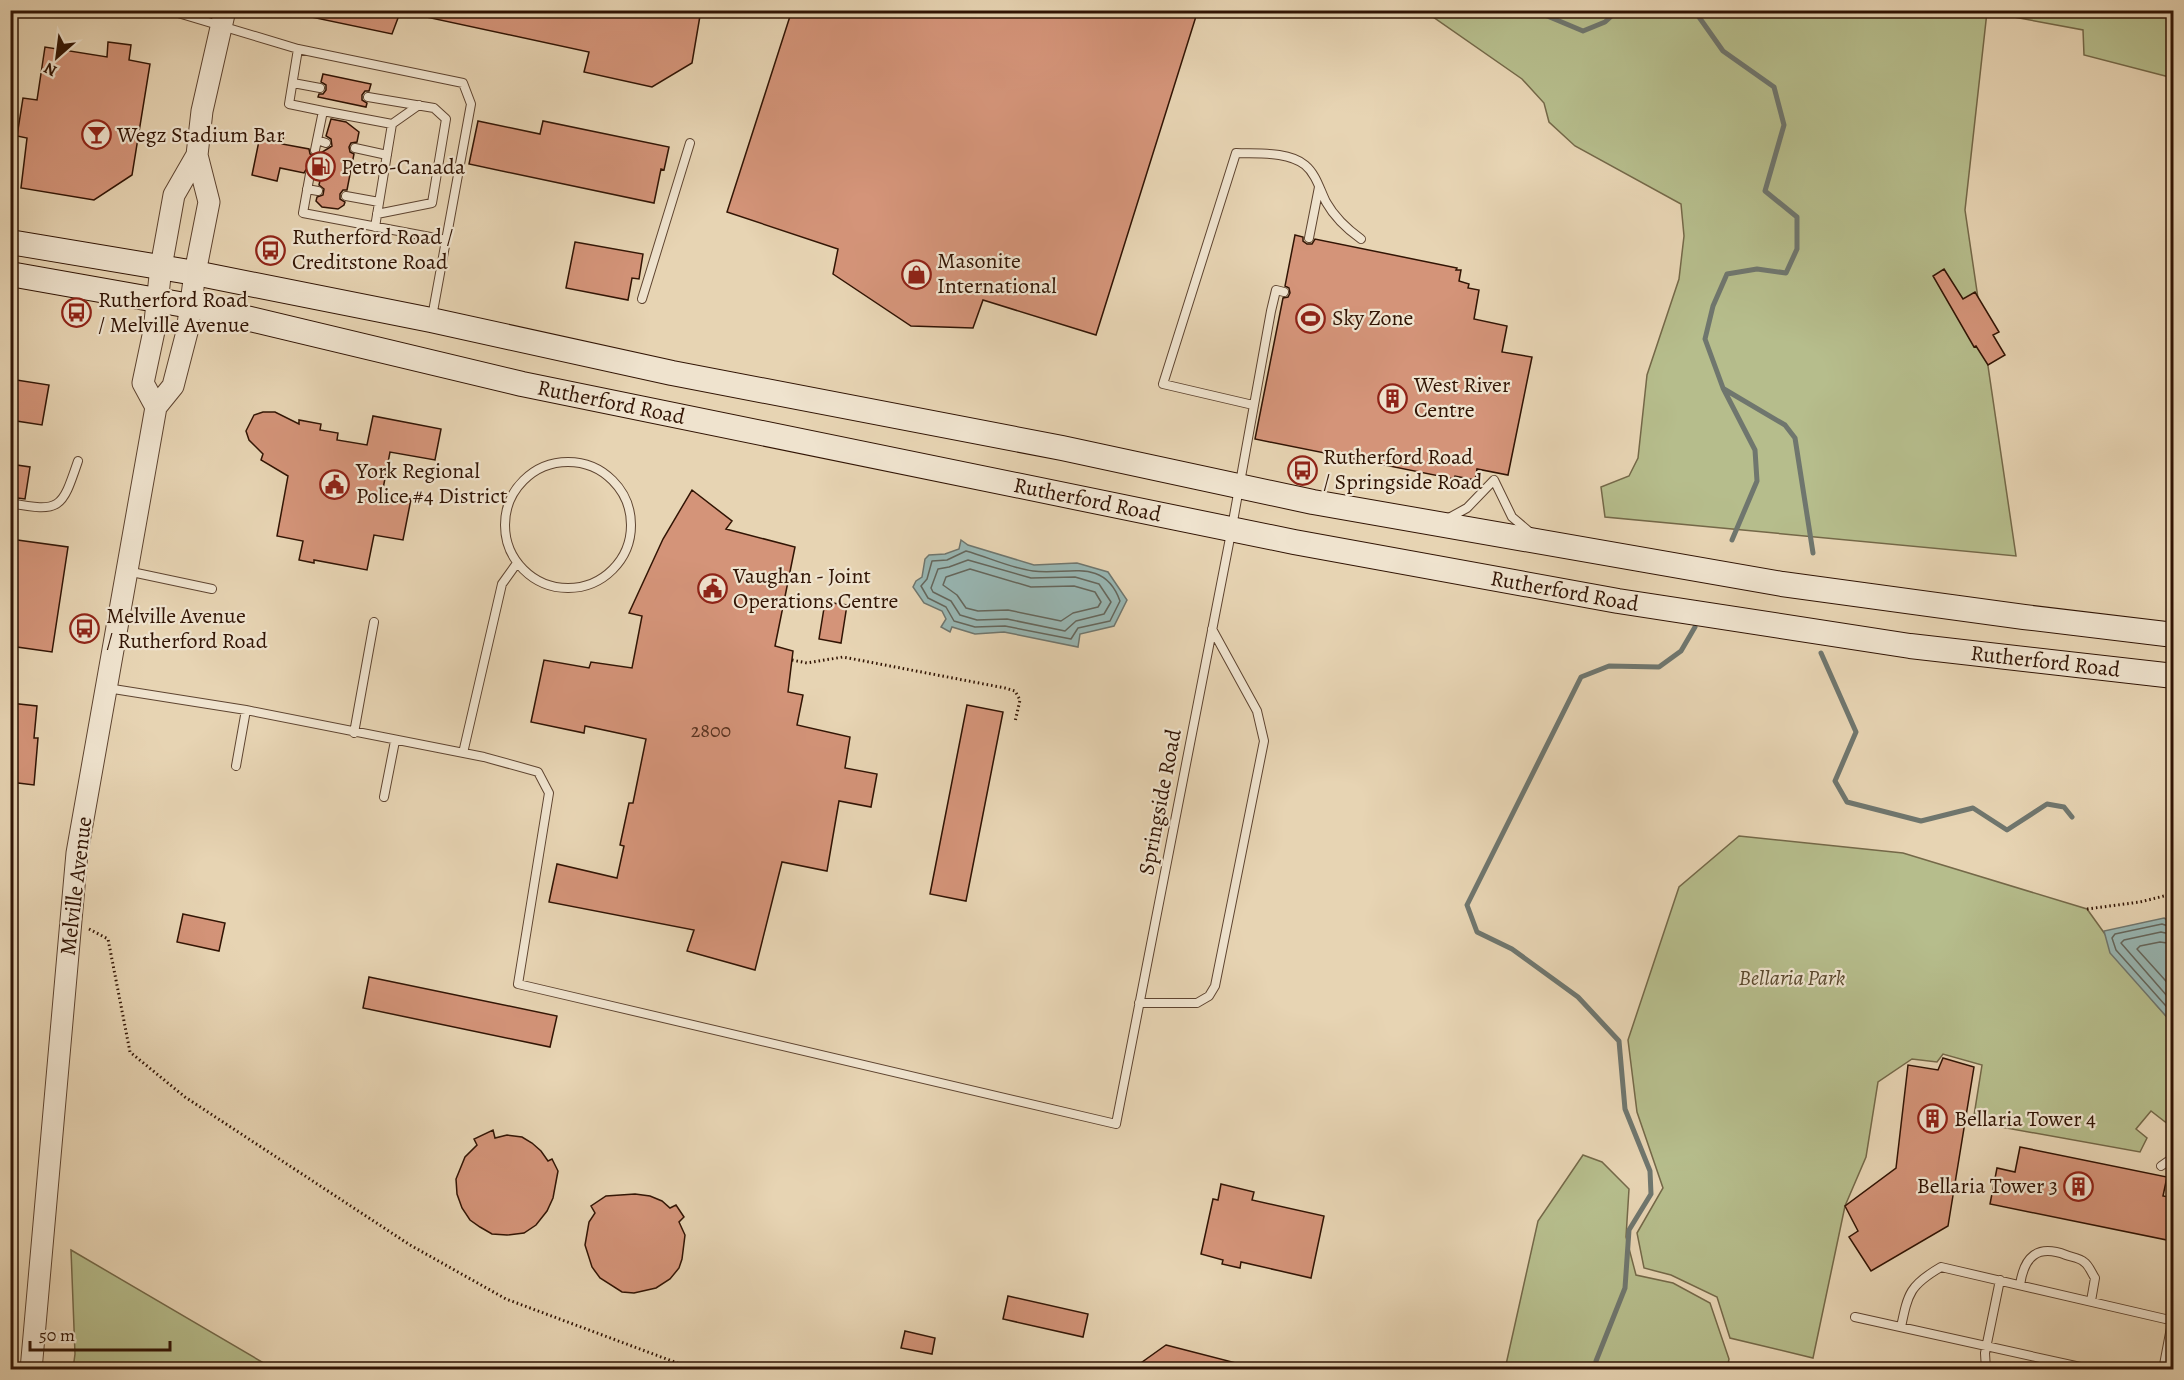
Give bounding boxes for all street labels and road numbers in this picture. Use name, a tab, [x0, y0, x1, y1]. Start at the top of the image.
street label: Rutherford Road	[535, 373, 688, 432]
street label: Rutherford Road	[1011, 470, 1164, 529]
street label: Rutherford Road	[1488, 563, 1641, 619]
street label: Rutherford Road	[1969, 638, 2122, 685]
street label: Springside Road	[1131, 726, 1189, 877]
street label: Melville Avenue	[53, 815, 99, 957]

